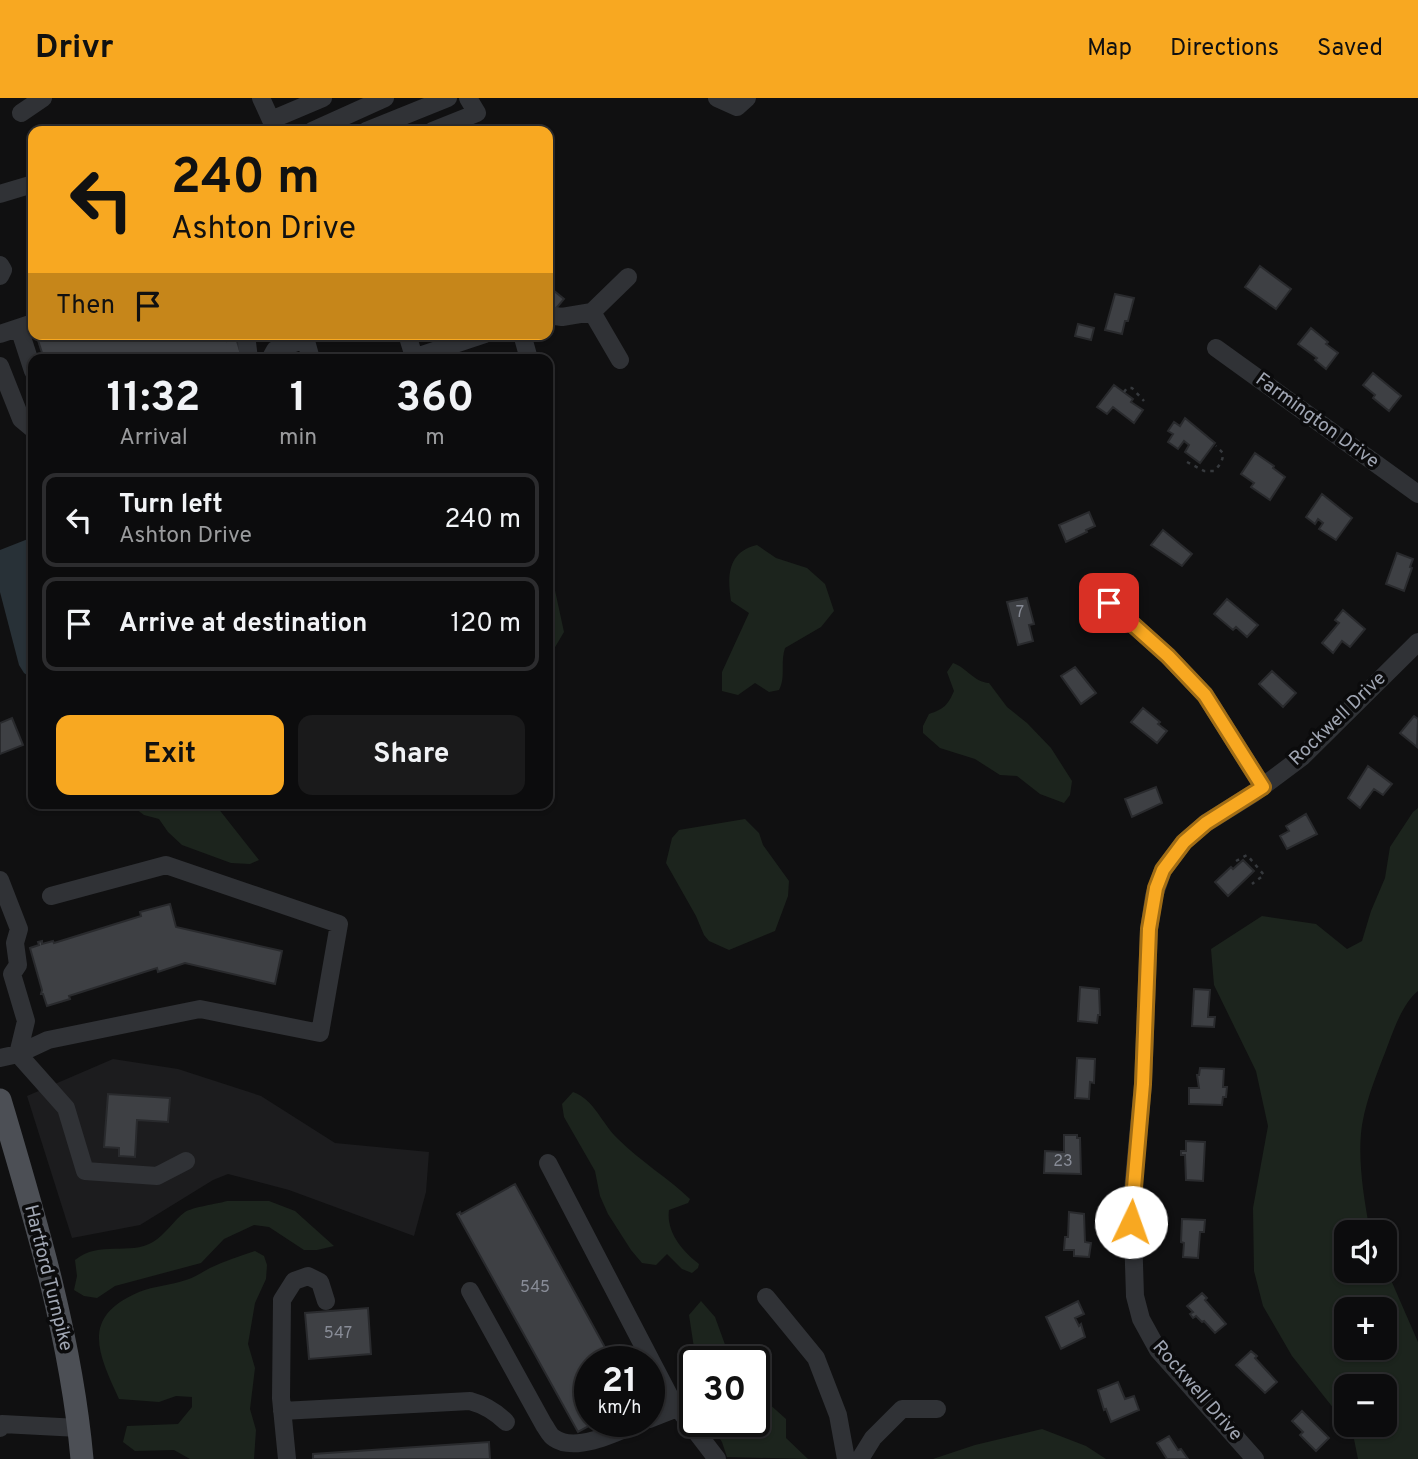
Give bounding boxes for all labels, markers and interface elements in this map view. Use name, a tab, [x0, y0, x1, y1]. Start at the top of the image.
text: Drivr	[35, 28, 114, 70]
text: Map	[1087, 34, 1132, 64]
text: Directions	[1170, 34, 1279, 64]
text: Saved	[1317, 34, 1383, 64]
text: 240 m	[171, 149, 320, 211]
icon: left	[56, 154, 147, 245]
text: Ashton Drive	[171, 210, 356, 250]
icon: arrive	[129, 287, 167, 325]
text: Then	[56, 290, 115, 323]
street label: Farmington Drive	[1250, 368, 1384, 474]
text: 11:32	[107, 373, 200, 426]
text: 1	[290, 373, 307, 426]
text: 360	[396, 373, 474, 426]
text: Arrival	[119, 424, 188, 453]
text: min	[279, 424, 317, 453]
text: m	[425, 424, 445, 453]
text: Turn left	[119, 489, 223, 522]
icon: left	[60, 501, 98, 539]
text: 240 m	[444, 504, 521, 537]
text: Ashton Drive	[119, 522, 252, 551]
pin	[1079, 573, 1139, 633]
icon: arrive	[1090, 584, 1128, 622]
house number: 7	[1016, 603, 1024, 623]
icon: arrive	[60, 605, 98, 643]
text: Arrive at destination	[119, 608, 367, 641]
text: 120 m	[451, 608, 521, 641]
street label: Rockwell Drive	[1285, 667, 1391, 771]
button: Exit	[56, 715, 284, 795]
button: Share	[298, 715, 525, 795]
house number: 23	[1053, 1152, 1073, 1172]
position arrow	[1094, 1185, 1168, 1259]
street label: Hartford Turnpike	[18, 1202, 78, 1354]
map controls	[1334, 1220, 1397, 1437]
button: sound	[1334, 1220, 1397, 1283]
house number: 545	[520, 1278, 550, 1298]
button: +	[1334, 1297, 1397, 1360]
house number: 547	[324, 1324, 352, 1344]
street label: Rockwell Drive	[1147, 1336, 1247, 1446]
speed limit sign: 30	[679, 1346, 770, 1437]
text: 21	[602, 1360, 637, 1404]
button: −	[1334, 1374, 1397, 1437]
text: km/h	[598, 1397, 641, 1420]

